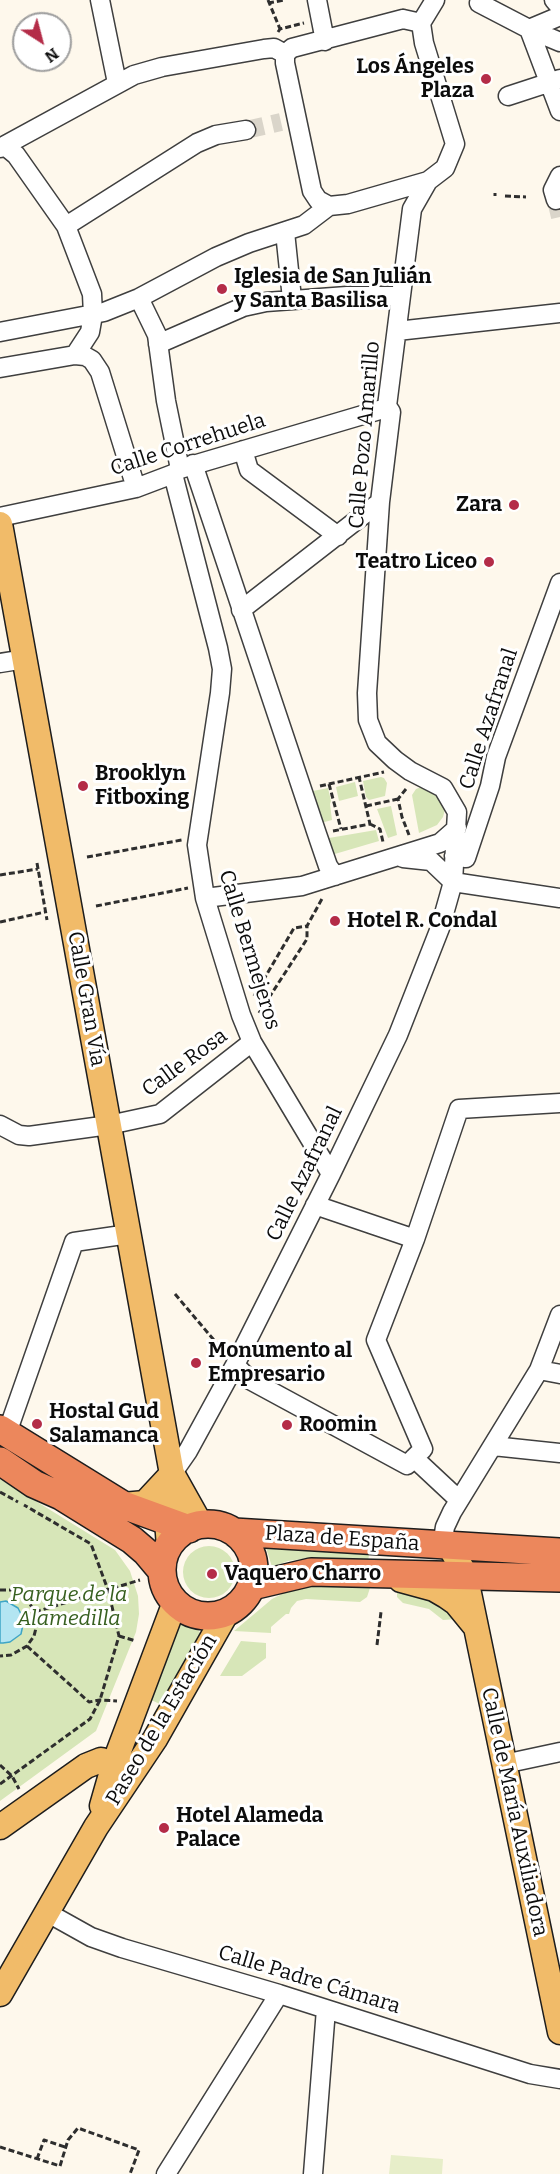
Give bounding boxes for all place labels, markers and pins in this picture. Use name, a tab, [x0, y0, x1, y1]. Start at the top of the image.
place label: Los Ángeles Plaza	[356, 54, 474, 104]
marker: Los Ángeles Plaza	[479, 72, 493, 86]
place label: Iglesia de San Julián y Santa Basilisa	[234, 264, 432, 314]
marker: Iglesia de San Julián y Santa Basilisa	[215, 282, 229, 296]
place label: Zara	[456, 492, 502, 518]
marker: Zara	[507, 498, 521, 512]
place label: Teatro Liceo	[356, 549, 477, 575]
marker: Teatro Liceo	[482, 555, 496, 569]
place label: Brooklyn Fitboxing	[95, 761, 189, 811]
marker: Brooklyn Fitboxing	[76, 779, 90, 793]
place label: Hotel R. Condal	[347, 908, 497, 934]
marker: Hotel R. Condal	[328, 914, 342, 928]
place label: Monumento al Empresario	[208, 1338, 352, 1388]
marker: Monumento al Empresario	[189, 1356, 203, 1370]
place label: Hostal Gud Salamanca	[49, 1399, 159, 1449]
place label: Roomin	[299, 1412, 377, 1438]
marker: Hostal Gud Salamanca	[30, 1417, 44, 1431]
marker: Roomin	[280, 1418, 294, 1432]
place label: Vaquero Charro	[224, 1561, 381, 1587]
marker: Vaquero Charro	[205, 1567, 219, 1581]
place label: Hotel Alameda Palace	[176, 1803, 323, 1853]
marker: Hotel Alameda Palace	[157, 1821, 171, 1835]

